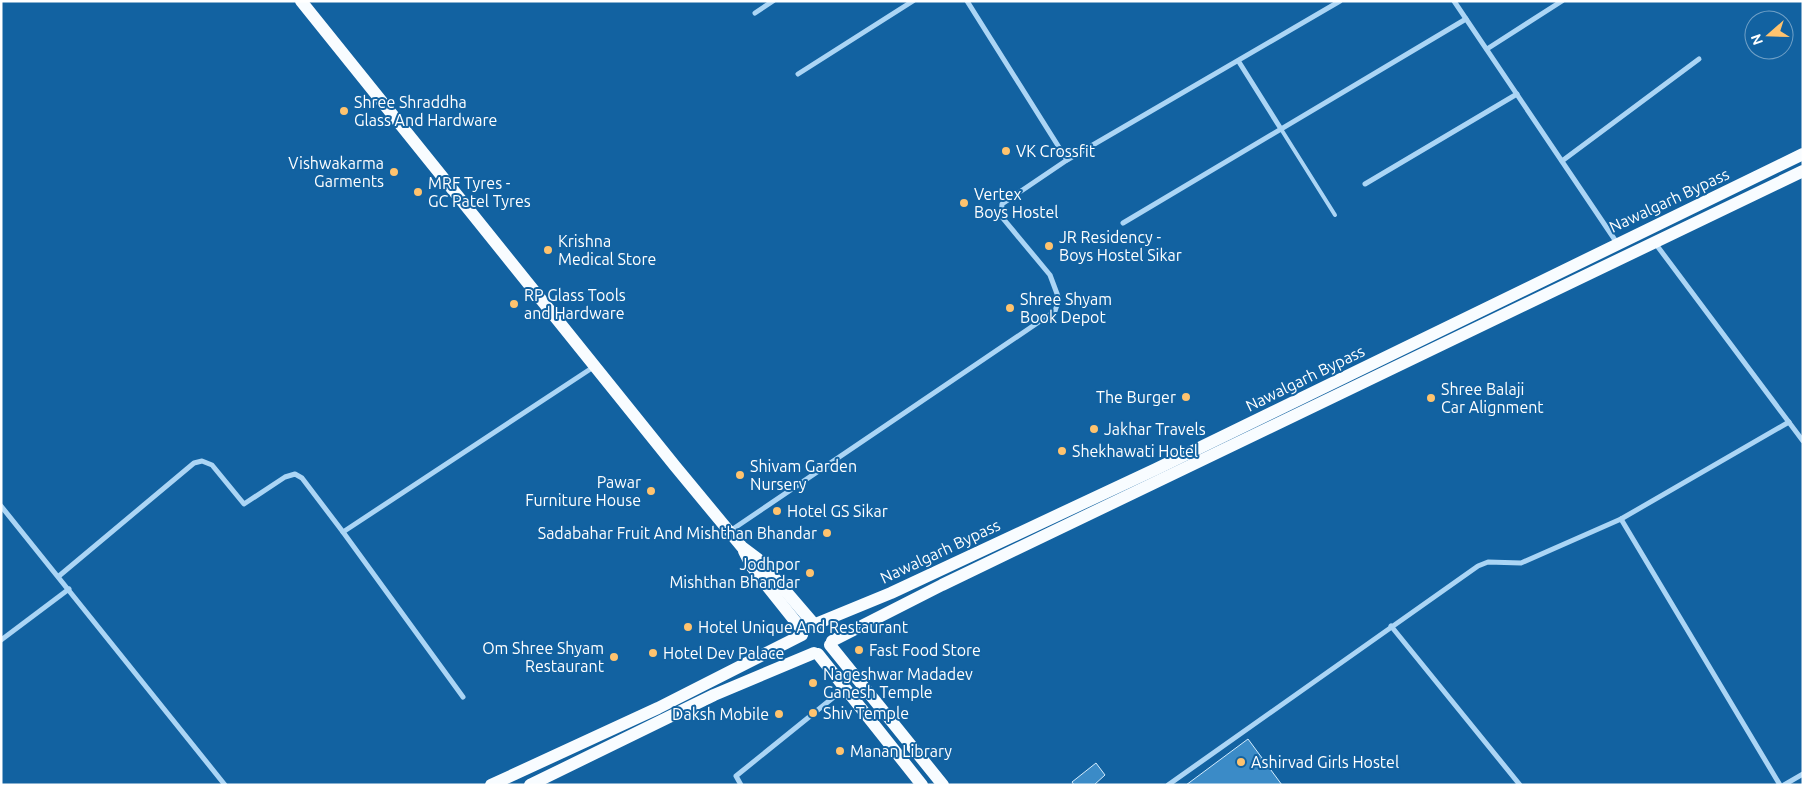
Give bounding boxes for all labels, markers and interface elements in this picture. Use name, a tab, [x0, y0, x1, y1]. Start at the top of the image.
north arrow	[1744, 10, 1794, 60]
text: N	[1747, 32, 1766, 47]
place label: Shree Shraddha Glass And Hardware	[354, 93, 497, 129]
marker: Shree Shraddha Glass And Hardware	[338, 105, 350, 117]
place label: VK Crossfit	[1016, 142, 1096, 160]
marker: VK Crossfit	[1000, 145, 1012, 157]
place label: Vishwakarma Garments	[288, 154, 384, 190]
street label: Nawalgarh Bypass	[1606, 164, 1732, 236]
marker: Vishwakarma Garments	[388, 166, 400, 178]
place label: MRF Tyres - GC Patel Tyres	[428, 174, 531, 210]
place label: Vertex Boys Hostel	[974, 185, 1059, 221]
marker: MRF Tyres - GC Patel Tyres	[412, 186, 424, 198]
marker: Vertex Boys Hostel	[958, 197, 970, 209]
place label: JR Residency - Boys Hostel Sikar	[1059, 228, 1182, 264]
place label: Krishna Medical Store	[558, 232, 656, 268]
marker: JR Residency - Boys Hostel Sikar	[1043, 240, 1055, 252]
marker: Krishna Medical Store	[542, 244, 554, 256]
place label: RP Glass Tools and Hardware	[524, 286, 626, 322]
place label: Shree Shyam Book Depot	[1020, 290, 1112, 326]
marker: RP Glass Tools and Hardware	[508, 298, 520, 310]
marker: Shree Shyam Book Depot	[1004, 302, 1016, 314]
street label: Nawalgarh Bypass	[1243, 341, 1367, 415]
place label: Shree Balaji Car Alignment	[1441, 380, 1544, 416]
place label: The Burger	[1096, 388, 1176, 406]
marker: The Burger	[1180, 391, 1192, 403]
marker: Shree Balaji Car Alignment	[1425, 392, 1437, 404]
place label: Jakhar Travels	[1104, 420, 1206, 438]
marker: Jakhar Travels	[1088, 423, 1100, 435]
place label: Shekhawati Hotel	[1072, 442, 1198, 460]
marker: Shekhawati Hotel	[1056, 445, 1068, 457]
place label: Shivam Garden Nursery	[750, 457, 857, 493]
marker: Shivam Garden Nursery	[734, 469, 746, 481]
place label: Pawar Furniture House	[525, 473, 641, 509]
marker: Pawar Furniture House	[645, 485, 657, 497]
place label: Hotel GS Sikar	[787, 502, 888, 520]
marker: Hotel GS Sikar	[771, 505, 783, 517]
street label: Nawalgarh Bypass	[877, 515, 1003, 587]
place label: Sadabahar Fruit And Mishthan Bhandar	[538, 524, 817, 542]
marker: Sadabahar Fruit And Mishthan Bhandar	[821, 527, 833, 539]
place label: Jodhpor Mishthan Bhandar	[669, 555, 800, 591]
marker: Jodhpor Mishthan Bhandar	[804, 567, 816, 579]
place label: Hotel Unique And Restaurant	[698, 618, 909, 636]
marker: Hotel Unique And Restaurant	[682, 621, 694, 633]
place label: Om Shree Shyam Restaurant	[482, 639, 605, 675]
place label: Fast Food Store	[869, 641, 981, 659]
place label: Hotel Dev Palace	[663, 644, 784, 662]
marker: Fast Food Store	[853, 644, 865, 656]
marker: Hotel Dev Palace	[647, 647, 659, 659]
marker: Om Shree Shyam Restaurant	[608, 651, 620, 663]
place label: Nageshwar Madadev Ganesh Temple	[823, 665, 973, 701]
marker: Nageshwar Madadev Ganesh Temple	[807, 677, 819, 689]
place label: Shiv Temple	[823, 704, 909, 722]
place label: Daksh Mobile	[672, 705, 769, 723]
marker: Shiv Temple	[807, 707, 819, 719]
marker: Daksh Mobile	[773, 708, 785, 720]
place label: Manan Library	[850, 742, 952, 760]
marker: Manan Library	[834, 745, 846, 757]
place label: Ashirvad Girls Hostel	[1251, 753, 1399, 771]
marker: Ashirvad Girls Hostel	[1235, 756, 1247, 768]

